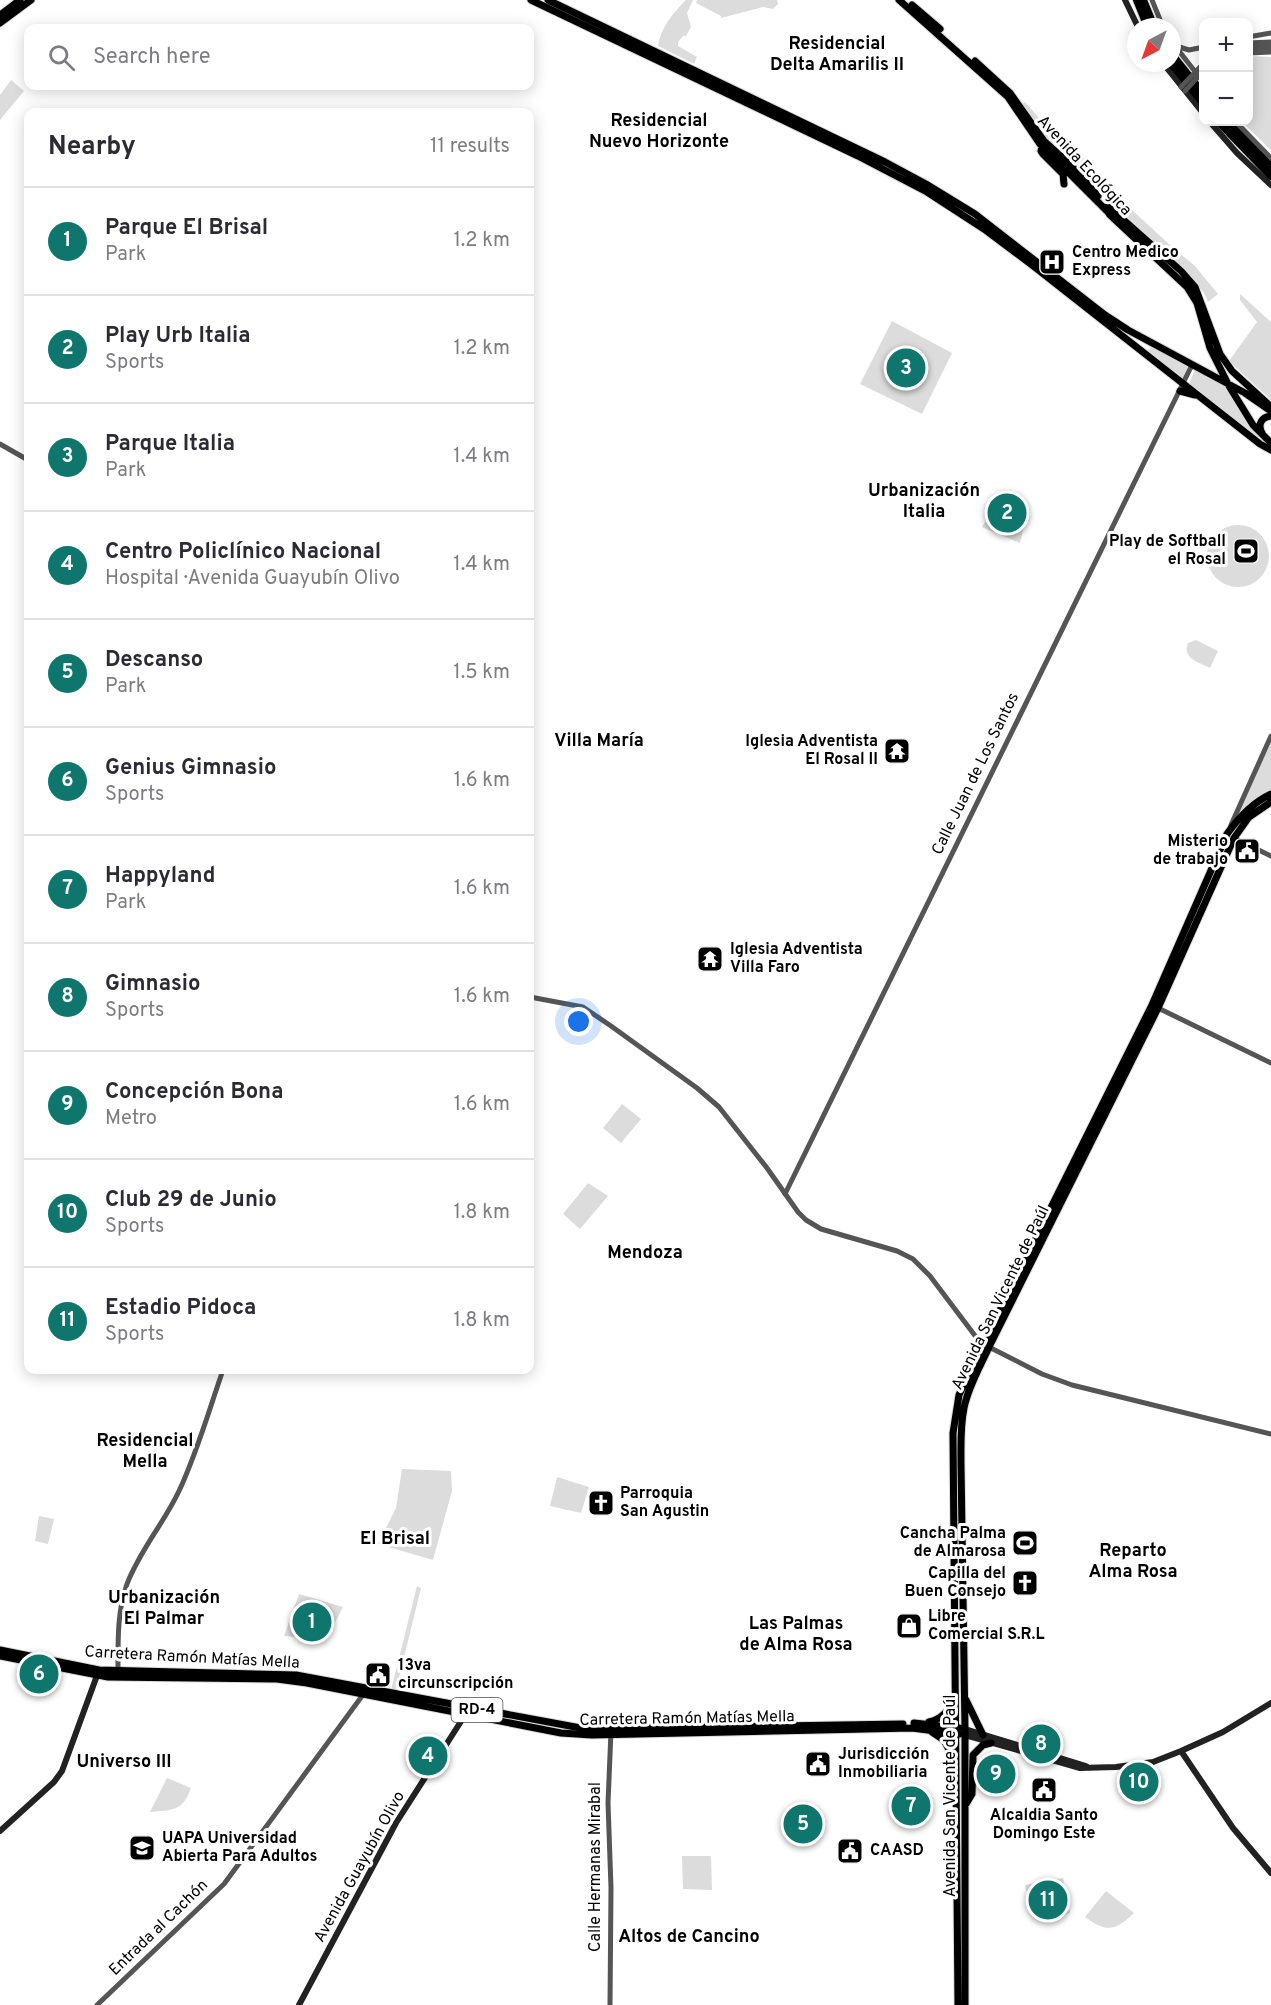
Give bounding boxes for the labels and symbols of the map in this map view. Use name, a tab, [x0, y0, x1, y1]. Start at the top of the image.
north arrow	[1127, 18, 1181, 72]
district label: Residencial Delta Amarilis II	[770, 33, 904, 77]
district label: Residencial Nuevo Horizonte	[589, 110, 729, 154]
street label: Avenida Ecológica	[1032, 112, 1136, 220]
place label: Centro Medico Express	[1072, 243, 1179, 281]
hospital icon: Centro Medico Express	[1037, 247, 1067, 277]
pin: 3	[886, 346, 926, 391]
district label: Urbanización Italia	[868, 480, 980, 524]
pin: 2	[988, 490, 1026, 536]
place label: Play de Softball el Rosal	[1109, 532, 1226, 570]
sports icon: Play de Softball el Rosal	[1231, 536, 1261, 566]
street label: Calle Juan de Los Santos	[928, 690, 1024, 858]
district label: Villa María	[554, 730, 644, 753]
place label: Iglesia Adventista El Rosal II	[745, 732, 878, 770]
temple icon: Iglesia Adventista El Rosal II	[882, 736, 912, 766]
place label: Misterio de trabajo	[1153, 832, 1228, 870]
public building icon: Misterio de trabajo	[1232, 836, 1262, 866]
place label: Iglesia Adventista Villa Faro	[730, 940, 863, 978]
temple icon: Iglesia Adventista Villa Faro	[695, 944, 725, 974]
your location	[564, 1007, 593, 1036]
street label: Avenida San Vicente de Paúl	[948, 1203, 1054, 1393]
district label: Mendoza	[607, 1242, 683, 1265]
district label: Residencial Mella	[97, 1430, 194, 1474]
place label: Parroquia San Agustin	[620, 1484, 709, 1522]
church icon: Parroquia San Agustin	[586, 1488, 616, 1518]
place label: Cancha Palma de Almarosa	[900, 1524, 1006, 1562]
district label: El Brisal	[360, 1528, 430, 1551]
sports icon: Cancha Palma de Almarosa	[1010, 1528, 1040, 1558]
district label: Reparto Alma Rosa	[1088, 1540, 1178, 1584]
place label: Capilla del Buen Consejo	[904, 1564, 1006, 1602]
church icon: Capilla del Buen Consejo	[1010, 1568, 1040, 1598]
district label: Urbanización El Palmar	[108, 1587, 220, 1631]
pin: 1	[292, 1600, 332, 1644]
place label: Libre Comercial S.R.L	[928, 1607, 1045, 1645]
shop icon: Libre Comercial S.R.L	[894, 1611, 924, 1641]
district label: Las Palmas de Alma Rosa	[739, 1613, 853, 1657]
street label: Carretera Ramón Matías Mella	[84, 1642, 300, 1674]
pin: 6	[20, 1652, 58, 1696]
place label: 13va circunscripción	[398, 1656, 514, 1694]
public building icon: 13va circunscripción	[363, 1660, 393, 1690]
street label: Avenida San Vicente de Paúl	[941, 1695, 961, 1897]
road number: RD-4	[452, 1698, 502, 1722]
street label: Carretera Ramón Matías Mella	[579, 1707, 795, 1731]
pin: 8	[1022, 1722, 1060, 1766]
pin: 4	[408, 1734, 448, 1778]
place label: Jurisdicción Inmobiliaria	[838, 1745, 929, 1783]
public building icon: Jurisdicción Inmobiliaria	[803, 1749, 833, 1779]
district label: Universo III	[76, 1751, 172, 1774]
pin: 9	[976, 1752, 1016, 1796]
pin: 10	[1120, 1760, 1158, 1804]
public building icon: Alcaldia Santo Domingo Este	[1029, 1775, 1059, 1805]
street label: Calle Hermanas Mirabal	[586, 1782, 606, 1952]
pin: 7	[892, 1784, 930, 1828]
street label: Avenida Guayubín Olivo	[310, 1788, 410, 1946]
pin: 5	[784, 1802, 822, 1846]
place label: Alcaldia Santo Domingo Este	[990, 1806, 1098, 1844]
place label: UAPA Universidad Abierta Para Adultos	[162, 1829, 317, 1867]
school or university icon: UAPA Universidad Abierta Para Adultos	[127, 1833, 157, 1863]
public building icon: CAASD	[835, 1836, 865, 1866]
place label: CAASD	[870, 1841, 924, 1861]
street label: Entrada al Cachón	[105, 1876, 213, 1980]
pin: 11	[1028, 1878, 1068, 1922]
district label: Altos de Cancino	[618, 1926, 760, 1949]

